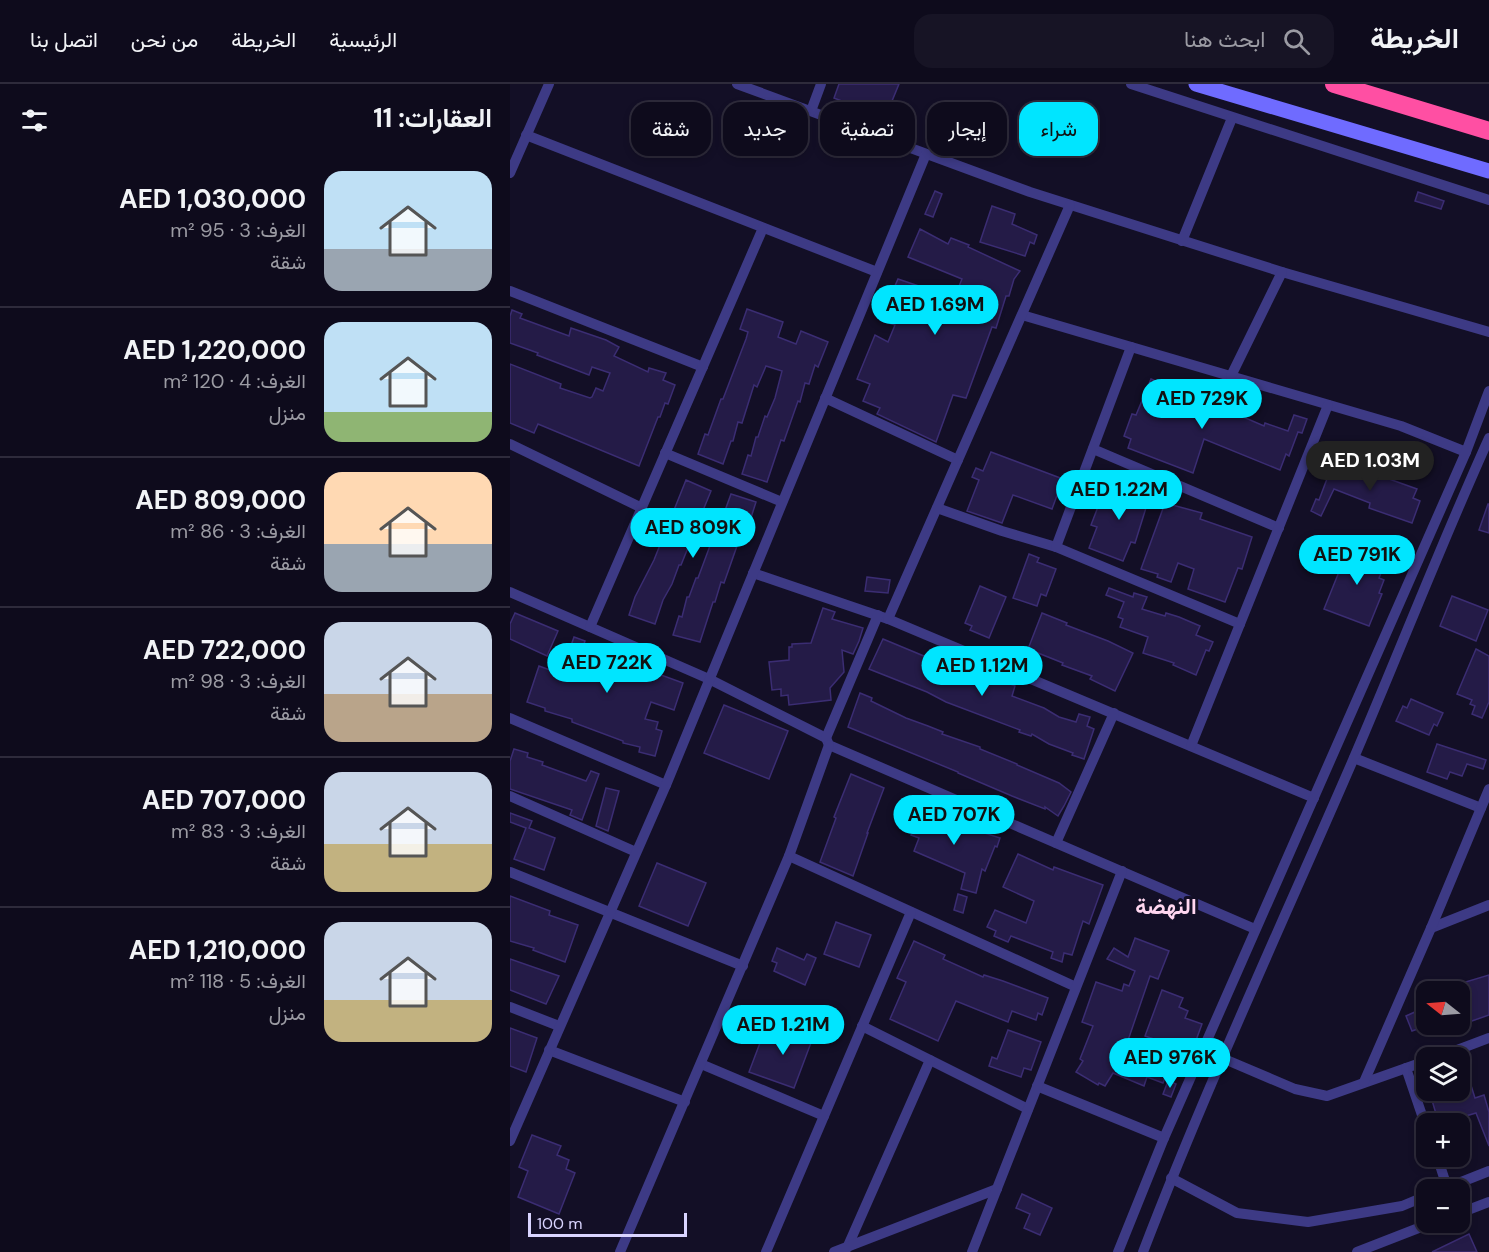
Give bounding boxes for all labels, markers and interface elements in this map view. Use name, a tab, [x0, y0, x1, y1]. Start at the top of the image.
search box	[914, 14, 1334, 68]
text: الخريطة	[1370, 20, 1459, 57]
text: ابحث هنا	[1184, 25, 1265, 54]
icon: search	[1280, 25, 1313, 58]
text: اتصل بنا	[30, 26, 98, 54]
text: من نحن	[131, 26, 198, 54]
text: الخريطة	[231, 26, 296, 54]
text: الرئيسية	[329, 26, 397, 54]
text: العقارات: 11	[373, 101, 492, 135]
chip: شقة	[631, 102, 711, 156]
chip: جديد	[723, 102, 808, 156]
chip: تصفية	[820, 102, 915, 156]
chip: إيجار	[927, 102, 1007, 156]
chip: شراء	[1019, 102, 1098, 156]
icon: filters	[18, 104, 51, 137]
text: AED 1,030,000	[119, 182, 306, 216]
icon: home	[372, 195, 444, 267]
text: الغرف: 3 · 95 m²	[170, 217, 306, 243]
text: شقة	[270, 249, 306, 275]
pin: AED 1.69M	[866, 285, 1004, 336]
text: AED 1.69M	[885, 291, 985, 317]
text: AED 1,220,000	[123, 333, 306, 367]
icon: home	[372, 346, 444, 418]
text: الغرف: 4 · 120 m²	[163, 368, 306, 394]
pin: AED 729K	[1140, 379, 1264, 430]
text: AED 729K	[1156, 385, 1248, 411]
text: منزل	[269, 400, 306, 426]
pin: AED 1.03M	[1301, 441, 1439, 492]
text: AED 1.03M	[1320, 447, 1420, 473]
pin: AED 1.22M	[1050, 470, 1188, 521]
text: AED 1.22M	[1070, 476, 1168, 502]
text: AED 809,000	[135, 483, 306, 517]
icon: home	[372, 496, 444, 568]
pin: AED 809K	[631, 508, 755, 559]
text: AED 809K	[644, 514, 742, 540]
text: الغرف: 3 · 86 m²	[170, 518, 306, 544]
pin: AED 791K	[1295, 535, 1419, 586]
text: AED 791K	[1313, 541, 1401, 567]
text: شقة	[270, 550, 306, 576]
text: AED 722,000	[143, 633, 306, 667]
pin: AED 722K	[545, 643, 669, 694]
icon: home	[372, 646, 444, 718]
pin: AED 1.12M	[913, 646, 1051, 697]
text: AED 722K	[561, 649, 653, 675]
text: AED 1.12M	[936, 652, 1028, 678]
text: الغرف: 3 · 98 m²	[171, 668, 306, 694]
text: شقة	[270, 700, 306, 726]
text: AED 707,000	[142, 783, 306, 817]
pin: AED 707K	[892, 795, 1016, 846]
icon: home	[372, 796, 444, 868]
text: AED 707K	[907, 801, 1001, 827]
text: الغرف: 3 · 83 m²	[171, 818, 306, 844]
text: شقة	[270, 850, 306, 876]
district label: النهضة	[1135, 892, 1197, 921]
text: AED 1,210,000	[129, 933, 306, 967]
icon: home	[372, 946, 444, 1018]
text: الغرف: 5 · 118 m²	[170, 968, 306, 994]
north arrow	[1416, 981, 1470, 1035]
map controls	[1416, 981, 1470, 1233]
text: منزل	[269, 1000, 306, 1026]
pin: AED 1.21M	[714, 1005, 852, 1056]
text: AED 1.21M	[736, 1011, 830, 1037]
pin: AED 976K	[1108, 1038, 1232, 1089]
text: AED 976K	[1123, 1044, 1217, 1070]
button: layers	[1416, 1047, 1470, 1101]
button: +	[1416, 1113, 1470, 1167]
button: −	[1416, 1179, 1470, 1233]
scale bar	[528, 1210, 687, 1238]
text: 100 m	[537, 1213, 582, 1234]

